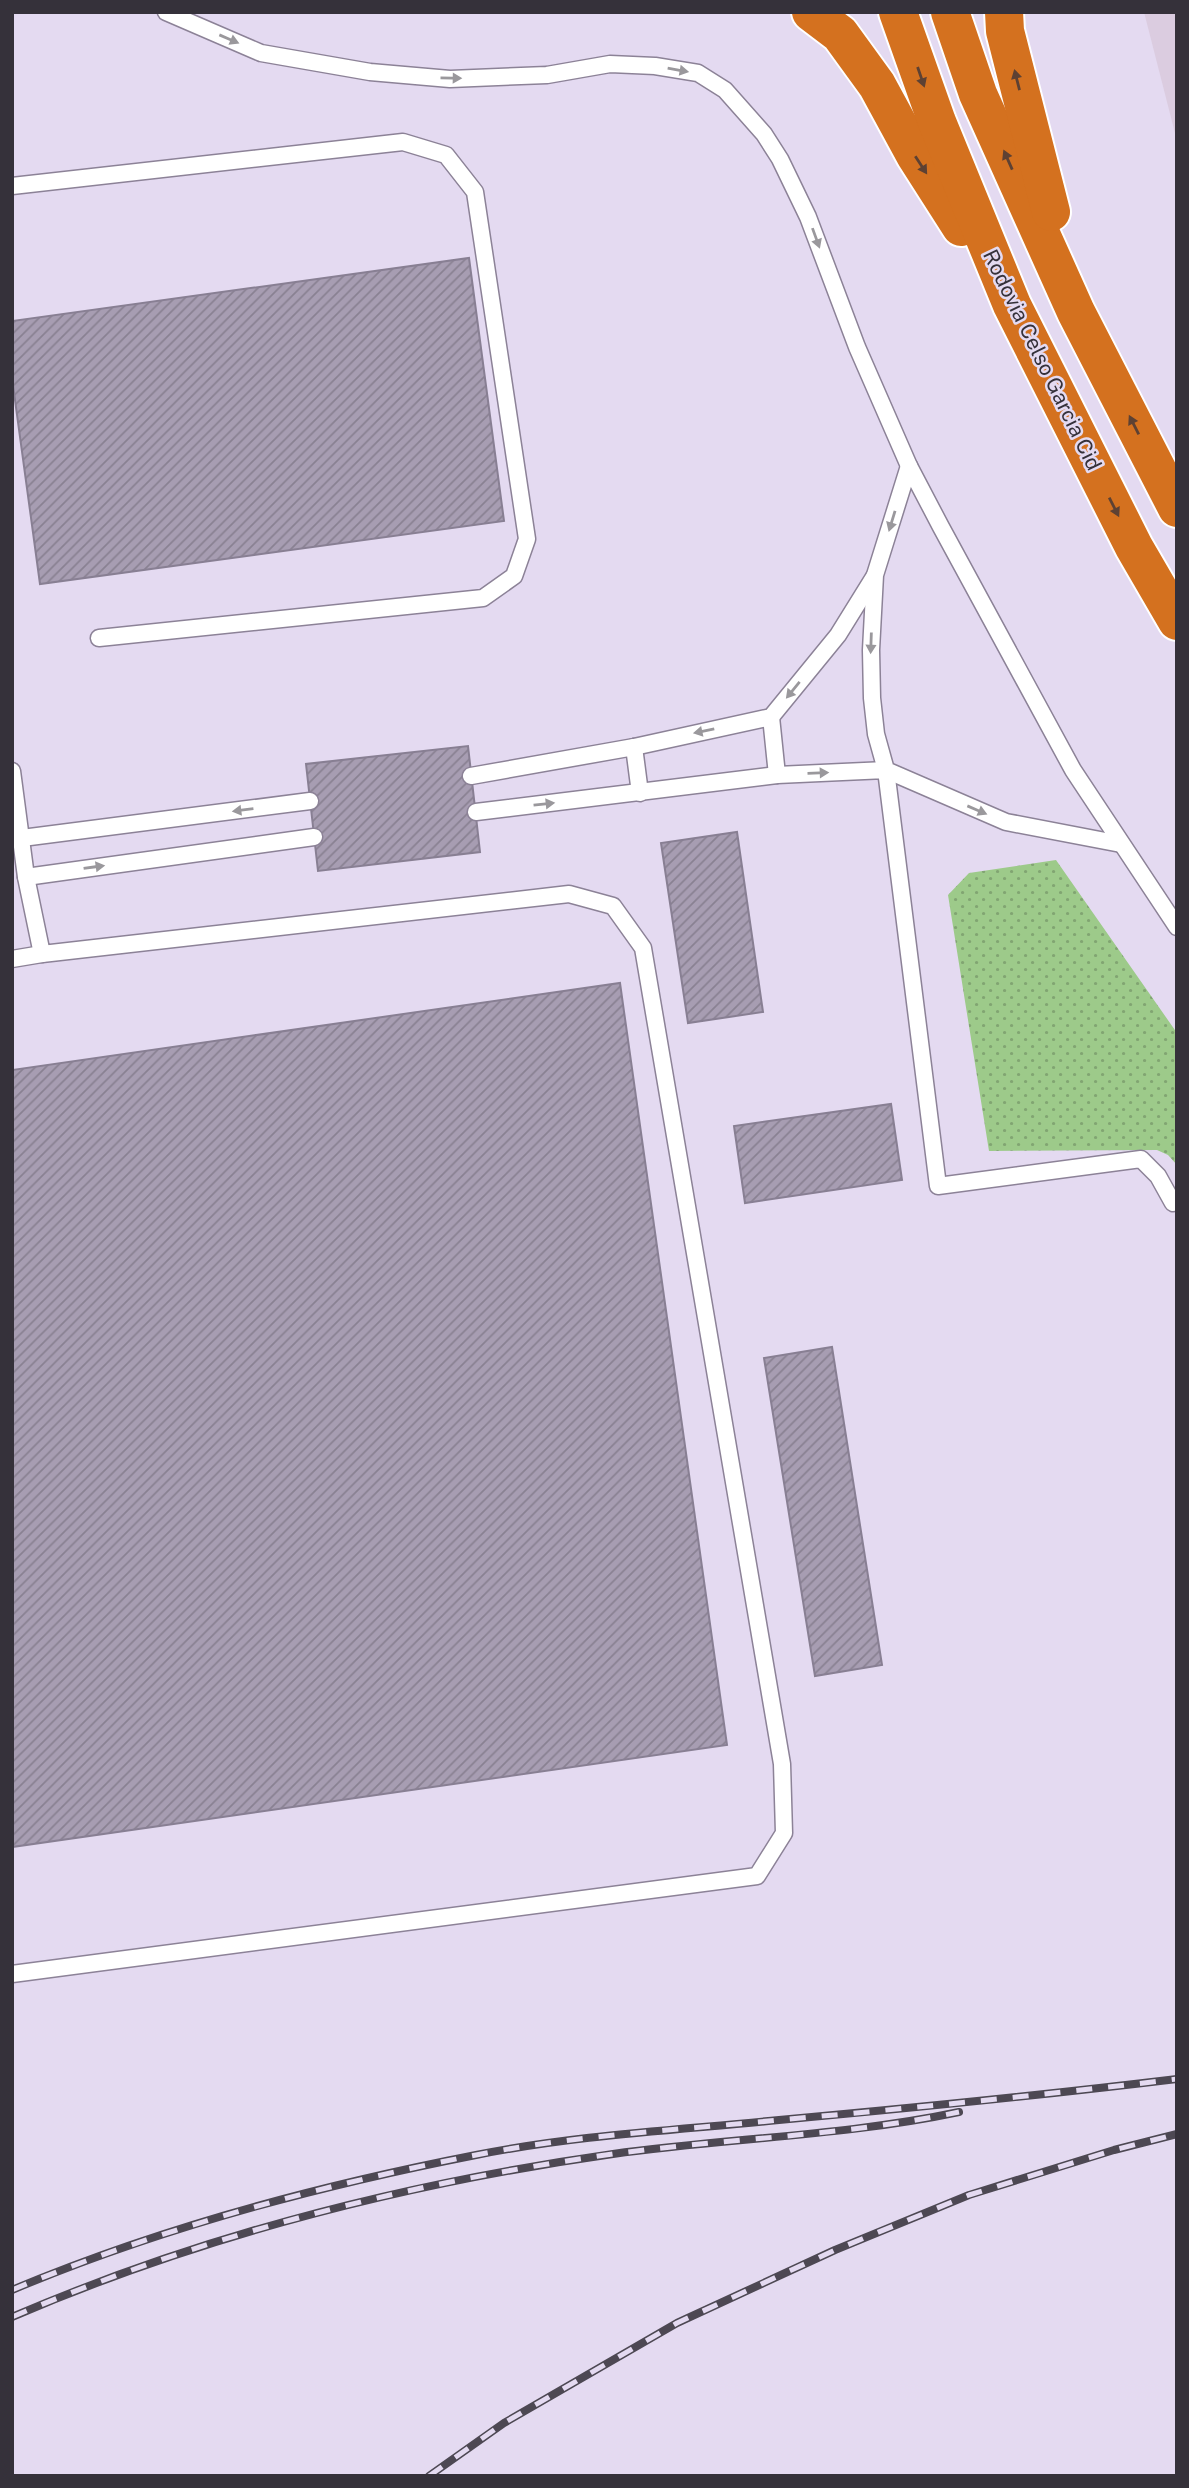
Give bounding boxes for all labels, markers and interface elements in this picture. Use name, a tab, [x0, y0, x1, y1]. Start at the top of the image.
one-way arrow	[219, 33, 239, 45]
one-way arrow	[667, 64, 689, 75]
one-way arrow	[916, 66, 927, 87]
one-way arrow	[1011, 69, 1022, 91]
one-way arrow	[441, 72, 463, 84]
one-way arrow	[1002, 150, 1013, 171]
one-way arrow	[915, 156, 928, 175]
one-way arrow	[811, 227, 822, 248]
street label: Rodovia Celso Garcia Cid	[978, 245, 1107, 474]
one-way arrow	[1129, 415, 1140, 435]
one-way arrow	[1108, 497, 1119, 517]
one-way arrow	[886, 510, 897, 531]
one-way arrow	[866, 633, 877, 655]
one-way arrow	[785, 681, 800, 699]
one-way arrow	[693, 726, 715, 737]
one-way arrow	[808, 768, 830, 779]
one-way arrow	[533, 798, 555, 809]
one-way arrow	[231, 804, 253, 815]
one-way arrow	[967, 804, 987, 816]
one-way arrow	[83, 862, 105, 873]

